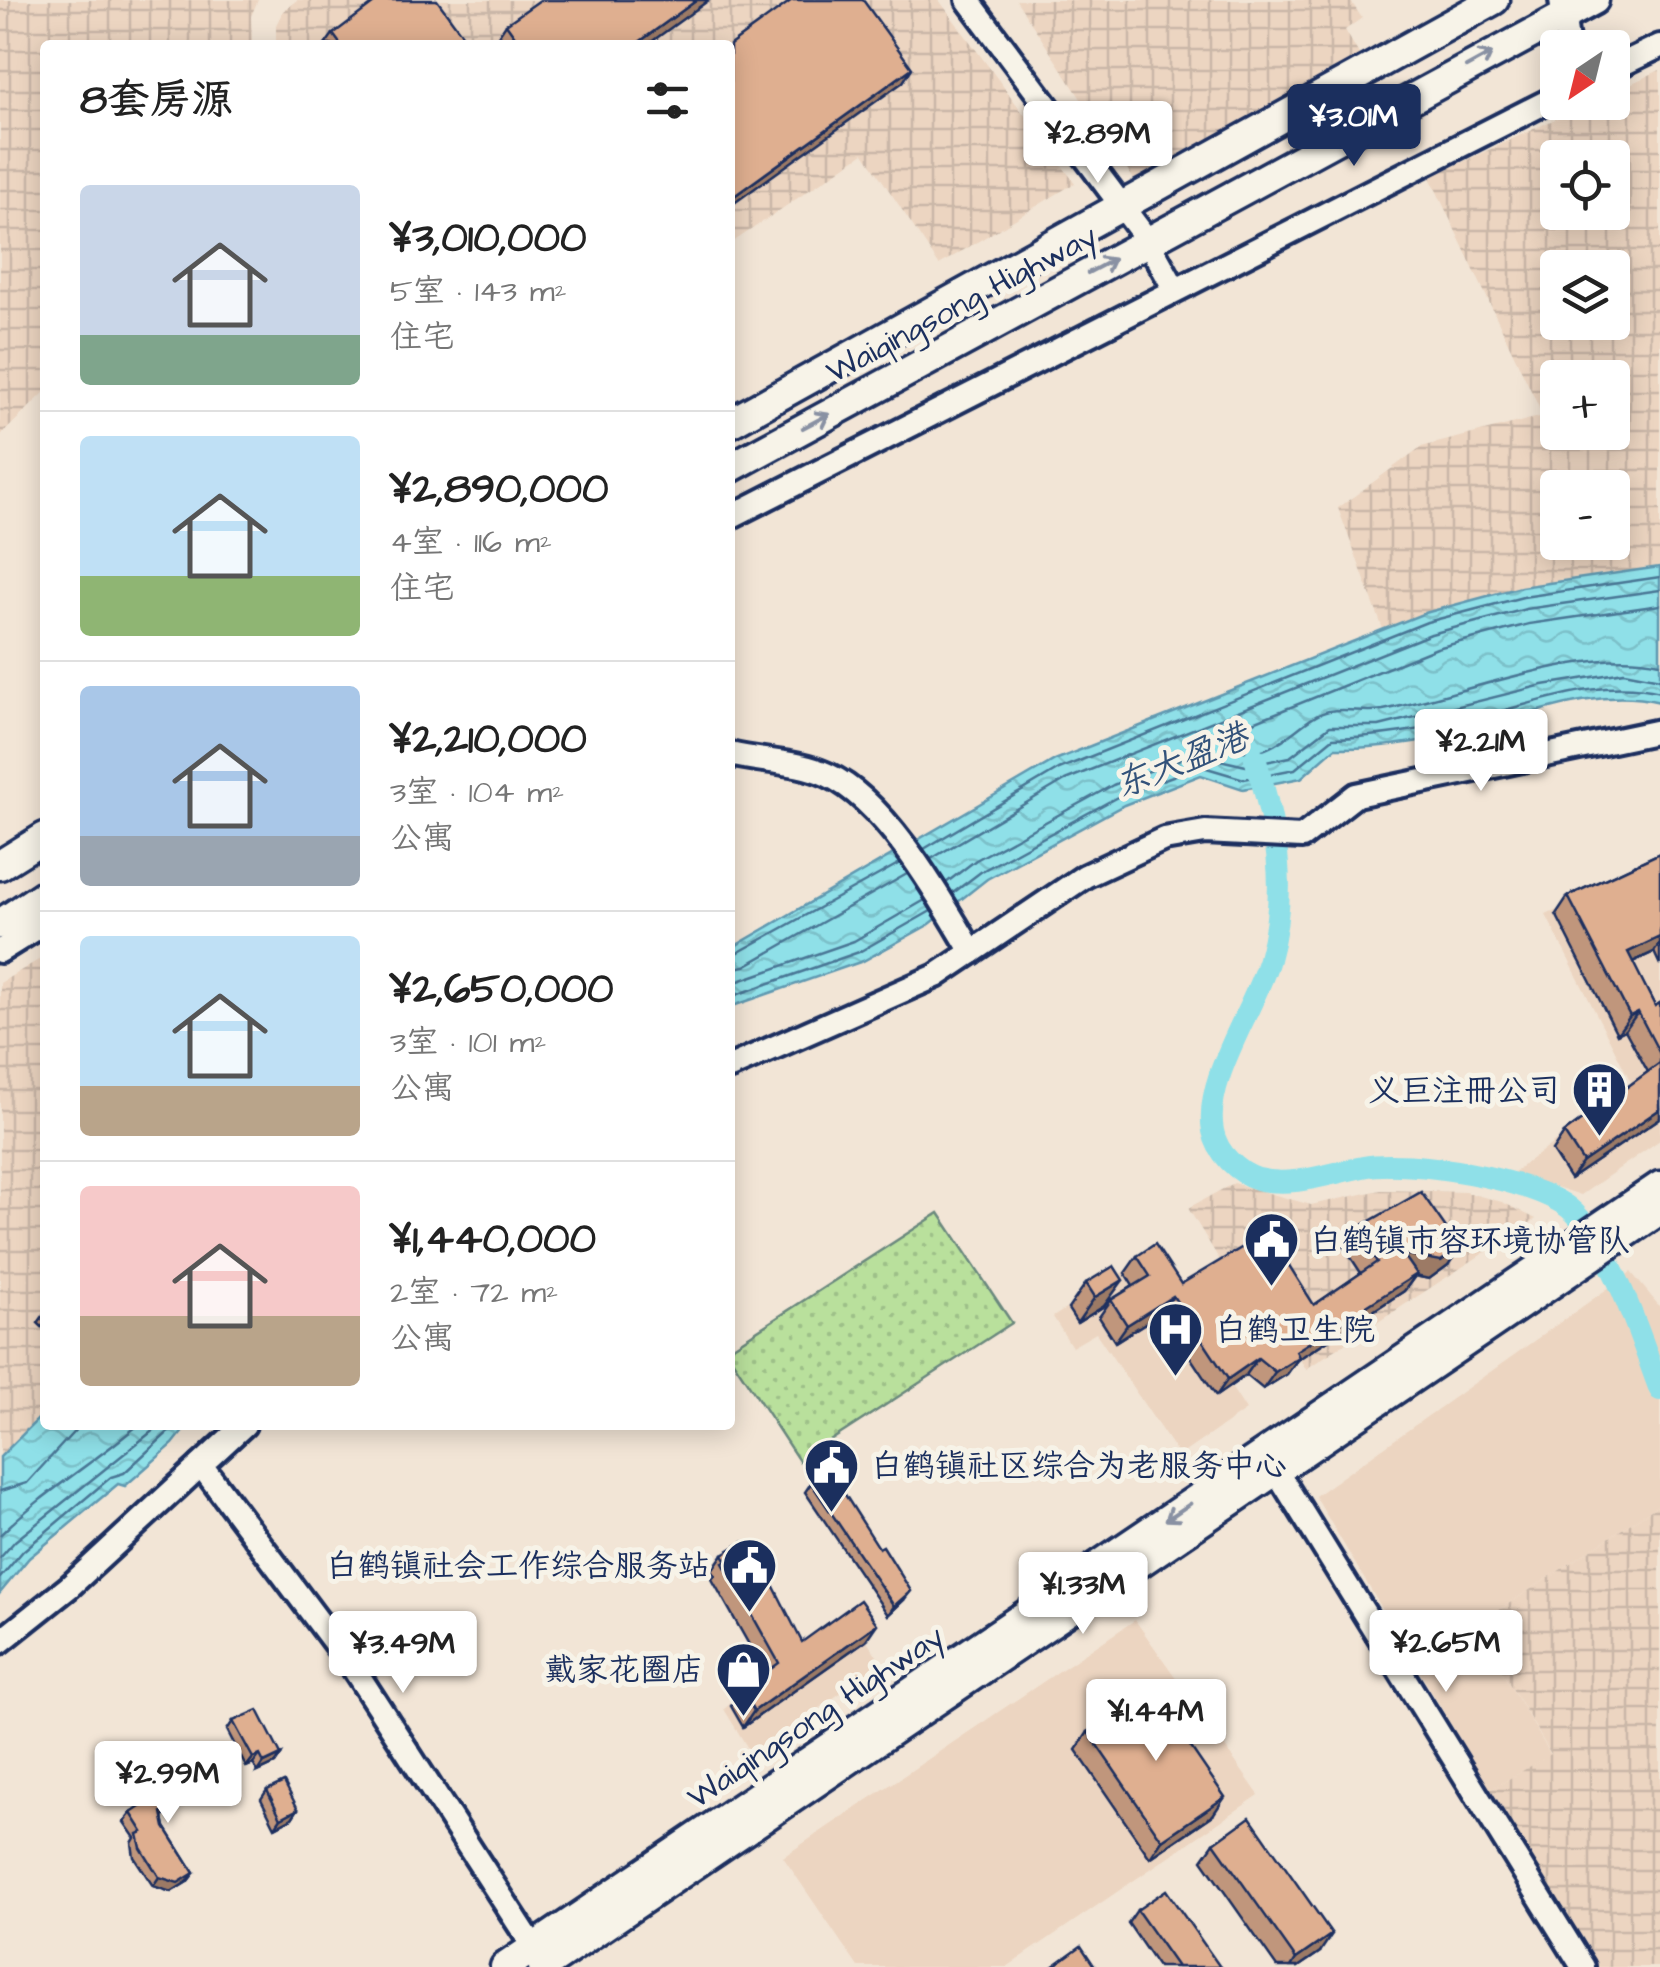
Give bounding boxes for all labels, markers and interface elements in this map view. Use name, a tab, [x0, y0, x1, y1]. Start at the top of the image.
north arrow	[1540, 30, 1630, 120]
map controls	[1540, 30, 1630, 560]
one-way arrow	[1463, 50, 1493, 70]
text: 8套房源	[80, 72, 233, 130]
icon: filters	[640, 73, 695, 128]
pin: ¥3.01M	[1273, 84, 1435, 169]
text: ¥3.01M	[1310, 94, 1398, 139]
pin: ¥2.89M	[1017, 101, 1179, 186]
text: ¥2.89M	[1045, 111, 1151, 156]
button: locate	[1540, 140, 1630, 230]
text: ¥3,010,000	[390, 210, 587, 268]
street label: Waiqingsong Highway	[818, 214, 1105, 395]
icon: home	[160, 225, 280, 345]
button: layers	[1540, 250, 1630, 340]
one-way arrow	[1086, 256, 1116, 276]
text: 5室 · 143 m²	[390, 269, 567, 314]
text: 住宅	[390, 315, 454, 360]
button: +	[1540, 360, 1630, 450]
one-way arrow	[800, 411, 830, 431]
text: ¥2,890,000	[390, 461, 609, 519]
button: −	[1540, 470, 1630, 560]
icon: home	[160, 476, 280, 596]
text: 4室 · 116 m²	[390, 520, 552, 565]
text: 住宅	[390, 566, 454, 611]
pin: ¥2.21M	[1400, 709, 1562, 794]
text: ¥2,210,000	[390, 711, 587, 769]
water label: 东大盈港	[1107, 711, 1258, 810]
text: ¥2.21M	[1437, 719, 1525, 764]
icon: home	[160, 726, 280, 846]
text: 3室 · 104 m²	[390, 770, 564, 815]
text: 公寓	[390, 816, 454, 861]
text: ¥2,650,000	[390, 961, 613, 1019]
icon: home	[160, 976, 280, 1096]
text: 3室 · 101 m²	[390, 1020, 547, 1065]
building icon: 义巨注册公司	[1569, 1060, 1629, 1139]
text: 公寓	[390, 1066, 454, 1111]
place label: 义巨注册公司	[1368, 1069, 1560, 1114]
public building icon: 白鹤镇市容环境协管队	[1241, 1210, 1301, 1289]
text: ¥1,440,000	[390, 1211, 596, 1269]
place label: 白鹤镇市容环境协管队	[1310, 1219, 1630, 1264]
icon: home	[160, 1226, 280, 1346]
text: 2室 · 72 m²	[390, 1270, 558, 1315]
hospital icon: 白鹤卫生院	[1146, 1299, 1206, 1378]
place label: 白鹤卫生院	[1215, 1308, 1375, 1353]
text: 公寓	[390, 1316, 454, 1361]
public building icon: 白鹤镇社区综合为老服务中心	[802, 1435, 862, 1514]
place label: 白鹤镇社区综合为老服务中心	[871, 1444, 1287, 1489]
one-way arrow	[1164, 1501, 1192, 1522]
public building icon: 白鹤镇社会工作综合服务站	[719, 1535, 779, 1614]
place label: 白鹤镇社会工作综合服务站	[326, 1544, 710, 1589]
pin: ¥1.33M	[1002, 1552, 1164, 1637]
text: ¥1.33M	[1041, 1562, 1125, 1607]
pin: ¥2.65M	[1365, 1610, 1527, 1695]
pin: ¥3.49M	[322, 1611, 484, 1696]
street label: Waiqingsong Highway	[679, 1615, 953, 1820]
text: ¥2.65M	[1391, 1620, 1501, 1665]
text: ¥3.49M	[351, 1621, 455, 1666]
shop icon: 戴家花圈店	[713, 1639, 773, 1718]
place label: 戴家花圈店	[544, 1648, 704, 1693]
pin: ¥1.44M	[1075, 1679, 1237, 1764]
text: ¥1.44M	[1108, 1689, 1204, 1734]
pin: ¥2.99M	[87, 1741, 249, 1826]
text: ¥2.99M	[117, 1751, 219, 1796]

